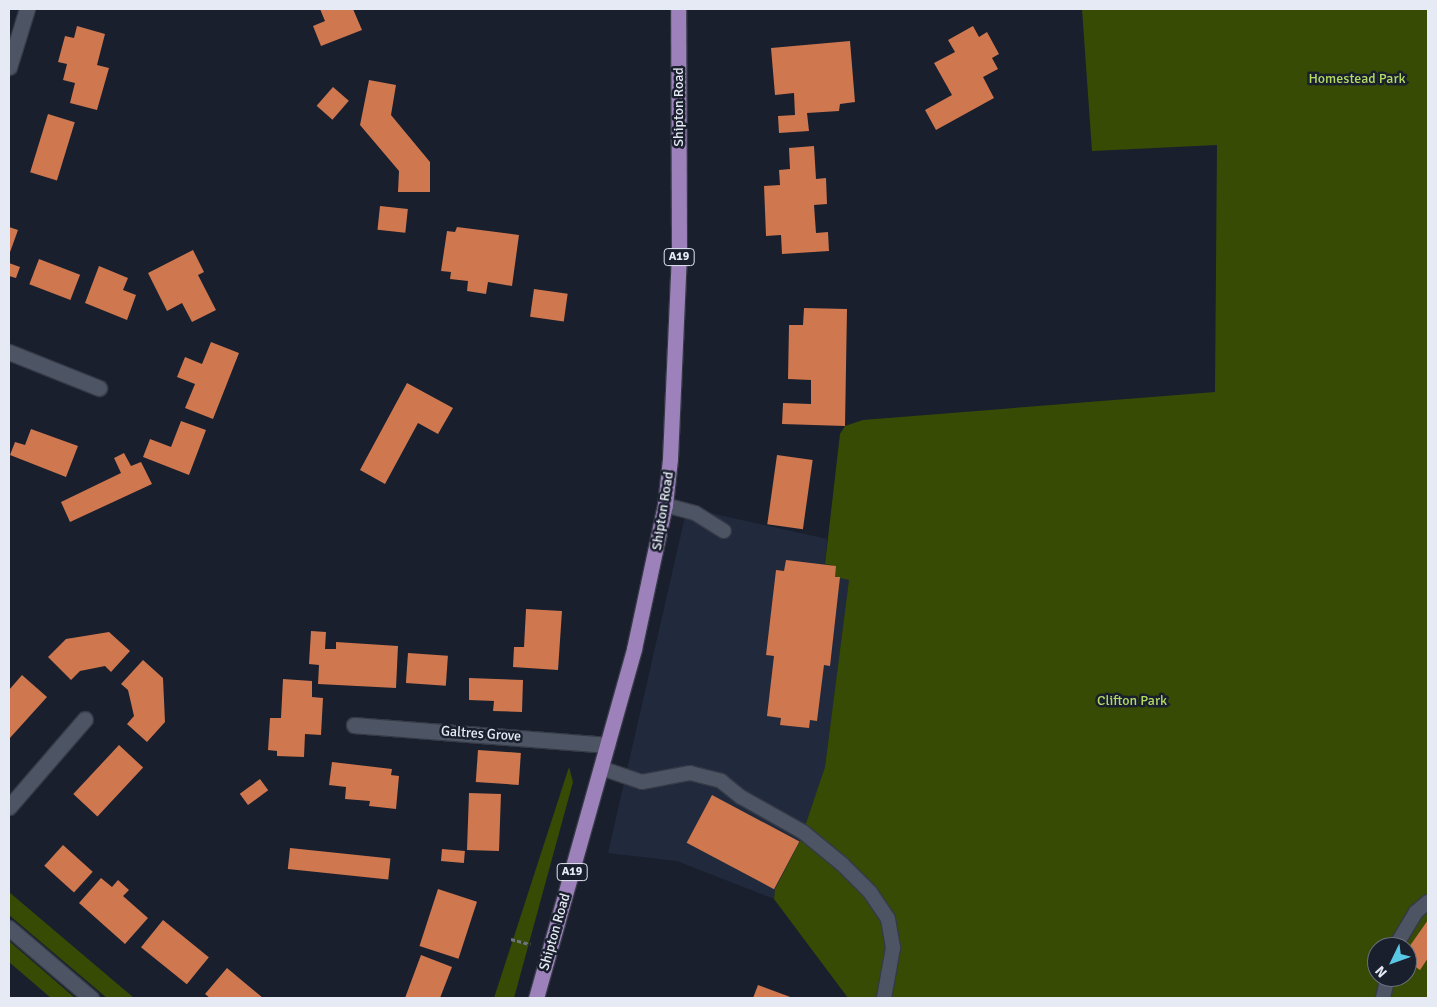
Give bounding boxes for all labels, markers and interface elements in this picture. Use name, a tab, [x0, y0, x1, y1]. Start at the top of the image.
street label: Shipton Road	[671, 67, 687, 147]
park label: Homestead Park	[1308, 71, 1406, 87]
road number: A19	[663, 248, 695, 266]
street label: Shipton Road	[648, 471, 678, 551]
park label: Clifton Park	[1097, 693, 1167, 709]
street label: Galtres Grove	[440, 723, 522, 745]
road number: A19	[556, 862, 588, 882]
street label: Shipton Road	[536, 892, 574, 972]
north arrow	[1367, 937, 1417, 987]
text: N	[1372, 962, 1391, 981]

